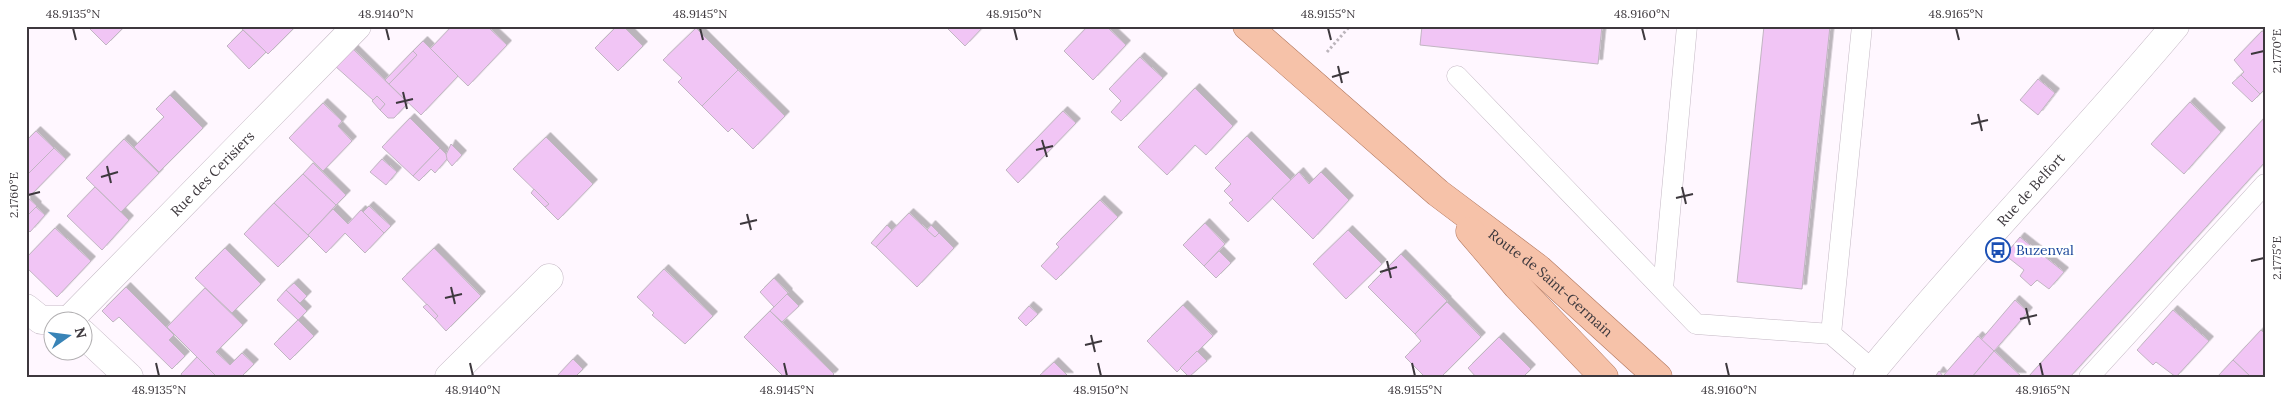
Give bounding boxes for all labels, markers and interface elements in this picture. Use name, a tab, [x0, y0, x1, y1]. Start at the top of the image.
text: 48.9135°N	[46, 6, 100, 21]
text: 48.9140°N	[358, 6, 414, 21]
text: 48.9145°N	[673, 6, 727, 21]
text: 48.9150°N	[986, 6, 1042, 21]
text: 48.9155°N	[1301, 6, 1355, 21]
text: 48.9160°N	[1614, 6, 1670, 21]
text: 48.9165°N	[1929, 6, 1983, 21]
text: 2.1770°E	[2269, 29, 2284, 73]
street label: Rue des Cerisiers	[167, 127, 258, 220]
street label: Rue de Belfort	[1993, 149, 2069, 230]
text: 2.1760°E	[6, 172, 21, 218]
street label: Route de Saint-Germain	[1485, 225, 1617, 341]
text: 2.1775°E	[2269, 236, 2284, 280]
bus stop icon: Buzenval	[1985, 237, 2011, 263]
place label: Buzenval	[2016, 241, 2074, 259]
north arrow	[42, 310, 92, 360]
text: N	[71, 325, 91, 340]
text: 48.9135°N	[132, 382, 186, 397]
text: 48.9140°N	[445, 382, 501, 397]
text: 48.9145°N	[760, 382, 814, 397]
text: 48.9150°N	[1073, 382, 1129, 397]
text: 48.9155°N	[1388, 382, 1442, 397]
text: 48.9160°N	[1701, 382, 1757, 397]
text: 48.9165°N	[2016, 382, 2070, 397]

